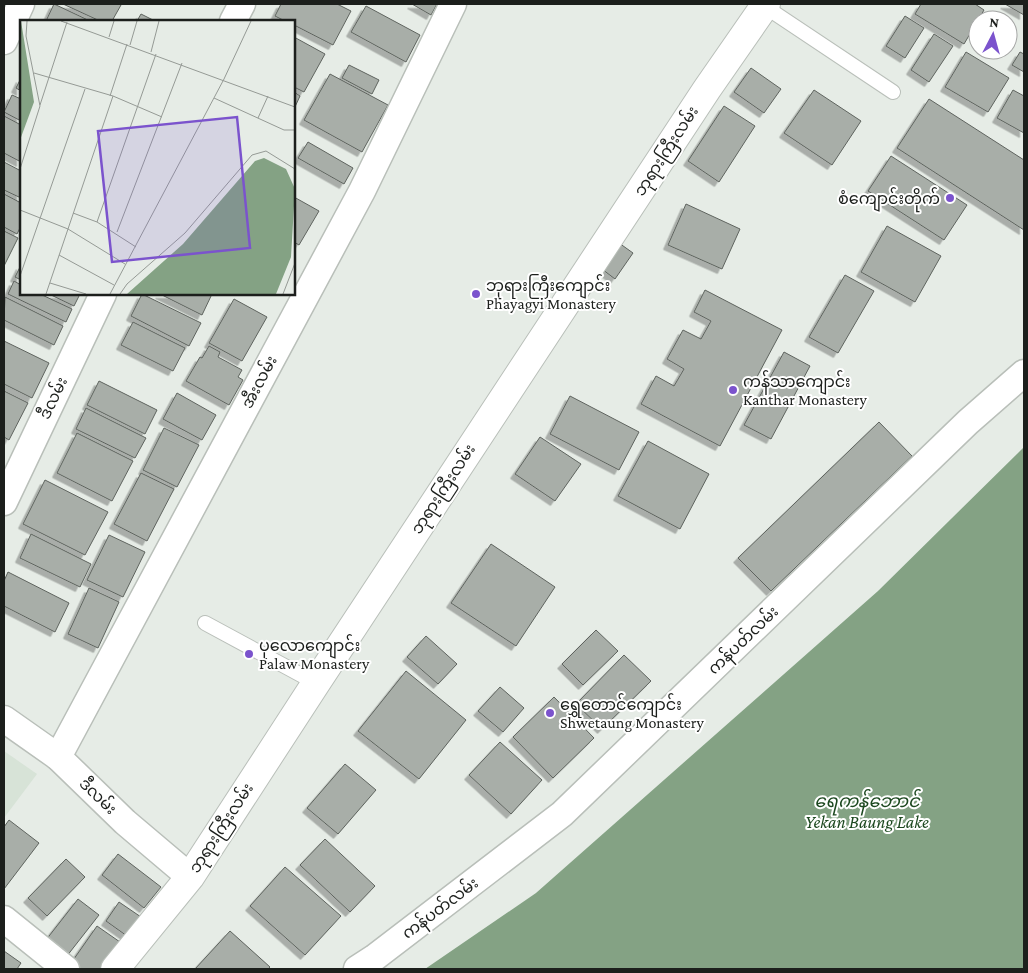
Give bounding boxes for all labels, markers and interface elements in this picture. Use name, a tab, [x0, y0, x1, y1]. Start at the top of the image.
north arrow	[968, 10, 1018, 60]
text: N	[989, 14, 1000, 31]
inset map	[20, 20, 295, 295]
street label: ဘုရားကြီးလမ်း	[628, 101, 706, 202]
place label: စံကျောင်းတိုက်	[838, 187, 940, 213]
marker: စံကျောင်းတိုက်	[944, 192, 956, 204]
place label: ဘုရားကြီးကျောင်း Phayagyi Monastery	[486, 274, 616, 313]
marker: ဘုရားကြီးကျောင်း Phayagyi Monastery	[470, 288, 482, 300]
street label: အီးလမ်း	[235, 351, 280, 411]
place label: ကန်သာကျောင်း Kanthar Monastery	[743, 370, 867, 409]
street label: ဒီလမ်း	[33, 373, 70, 422]
marker: ကန်သာကျောင်း Kanthar Monastery	[727, 384, 739, 396]
street label: ဘုရားကြီးလမ်း	[405, 439, 483, 540]
street label: ကန်ပတ်လမ်း	[703, 600, 785, 681]
place label: ပုလောကျောင်း Palaw Monastery	[259, 634, 370, 673]
marker: ပုလောကျောင်း Palaw Monastery	[243, 648, 255, 660]
place label: ရွှေတောင်ကျောင်း Shwetaung Monastery	[560, 693, 705, 732]
marker: ရွှေတောင်ကျောင်း Shwetaung Monastery	[544, 707, 556, 719]
street label: ဒီလမ်း	[76, 772, 122, 818]
street label: ဘုရားကြီးလမ်း	[183, 778, 261, 879]
water label: ရေကန်ဘောင် Yekan Baung Lake	[805, 788, 929, 832]
street label: ကန်ပတ်လမ်း	[397, 872, 484, 946]

